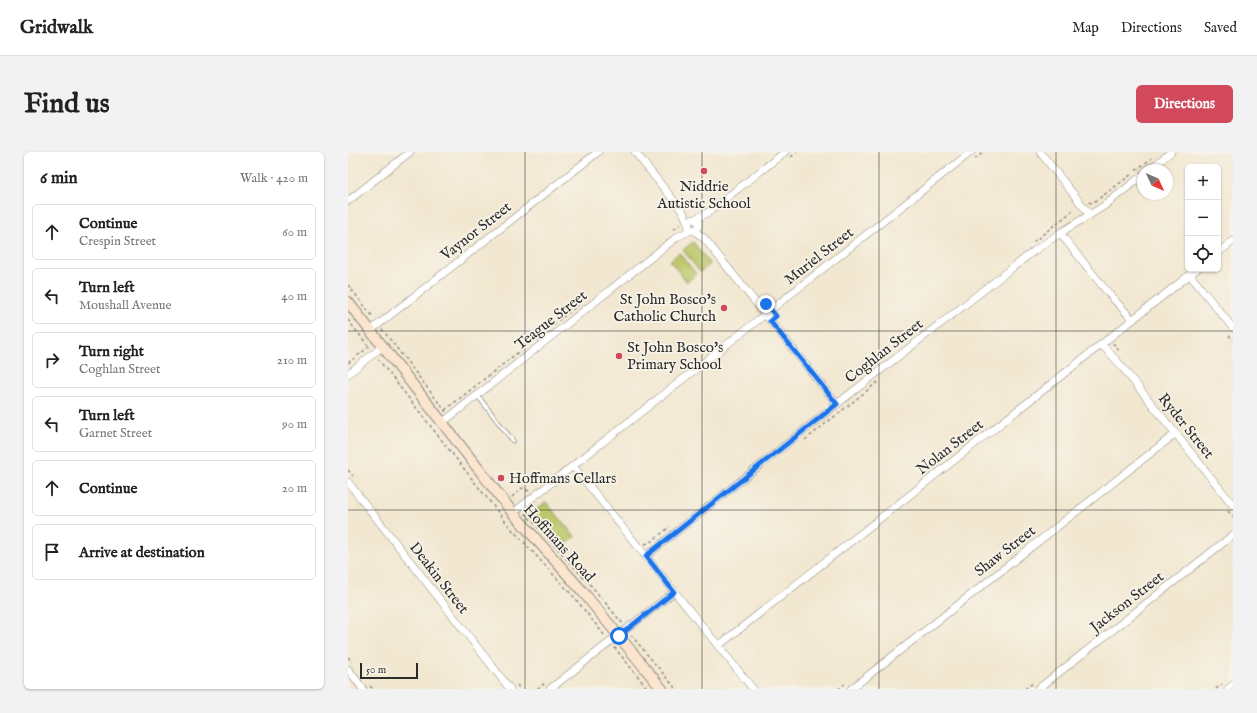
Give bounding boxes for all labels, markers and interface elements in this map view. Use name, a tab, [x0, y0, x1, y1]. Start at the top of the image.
text: Gridwalk	[20, 16, 93, 40]
text: Map	[1072, 19, 1099, 37]
text: Directions	[1121, 19, 1182, 37]
text: Saved	[1204, 19, 1237, 37]
button: Directions	[1136, 85, 1233, 123]
text: Find us	[24, 87, 110, 122]
north arrow	[1137, 164, 1173, 200]
map controls	[1185, 164, 1221, 272]
button: +	[1185, 164, 1221, 200]
marker: Niddrie Autistic School	[699, 166, 709, 176]
text: 6 min	[40, 168, 78, 189]
text: Walk · 420 m	[240, 170, 308, 187]
place label: Niddrie Autistic School	[656, 177, 752, 213]
street label: Vaynor Street	[436, 197, 515, 265]
button: −	[1185, 200, 1221, 236]
text: Continue	[79, 214, 137, 233]
icon: ahead	[41, 221, 63, 243]
street label: Muriel Street	[781, 223, 857, 289]
text: 60 m	[282, 224, 307, 241]
text: Crespin Street	[79, 233, 156, 250]
button: locate	[1185, 236, 1221, 272]
text: Turn left	[79, 278, 135, 297]
icon: left	[41, 285, 63, 307]
street label: Teague Street	[511, 286, 591, 354]
text: 40 m	[281, 288, 307, 305]
place label: St John Bosco's Catholic Church	[614, 290, 716, 326]
route end	[757, 295, 775, 313]
text: Moushall Avenue	[79, 297, 172, 314]
marker: St John Bosco's Catholic Church	[719, 303, 729, 313]
street label: Coghlan Street	[841, 315, 927, 387]
place label: St John Bosco's Primary School	[627, 338, 723, 374]
text: Turn right	[79, 342, 144, 361]
icon: right	[41, 349, 63, 371]
marker: St John Bosco's Primary School	[614, 351, 624, 361]
text: 210 m	[277, 352, 307, 369]
text: Coghlan Street	[79, 361, 161, 378]
street label: Ryder Street	[1154, 389, 1218, 463]
text: Turn left	[79, 406, 135, 425]
icon: left	[41, 413, 63, 435]
street label: Nolan Street	[913, 415, 987, 479]
text: 90 m	[282, 416, 307, 433]
text: Garnet Street	[79, 425, 152, 442]
place label: Hoffmans Cellars	[509, 469, 616, 488]
marker: Hoffmans Cellars	[496, 473, 506, 483]
icon: ahead	[41, 477, 63, 499]
text: Continue	[79, 479, 137, 498]
text: 20 m	[282, 480, 307, 497]
street label: Hoffmans Road	[519, 500, 600, 587]
street label: Shaw Street	[971, 521, 1039, 581]
street label: Deakin Street	[405, 538, 473, 618]
icon: arrive	[41, 541, 63, 563]
text: Arrive at destination	[79, 543, 205, 562]
street label: Jackson Street	[1085, 567, 1168, 638]
route start	[610, 627, 628, 645]
scale bar	[360, 661, 418, 680]
text: 50 m	[366, 663, 386, 677]

